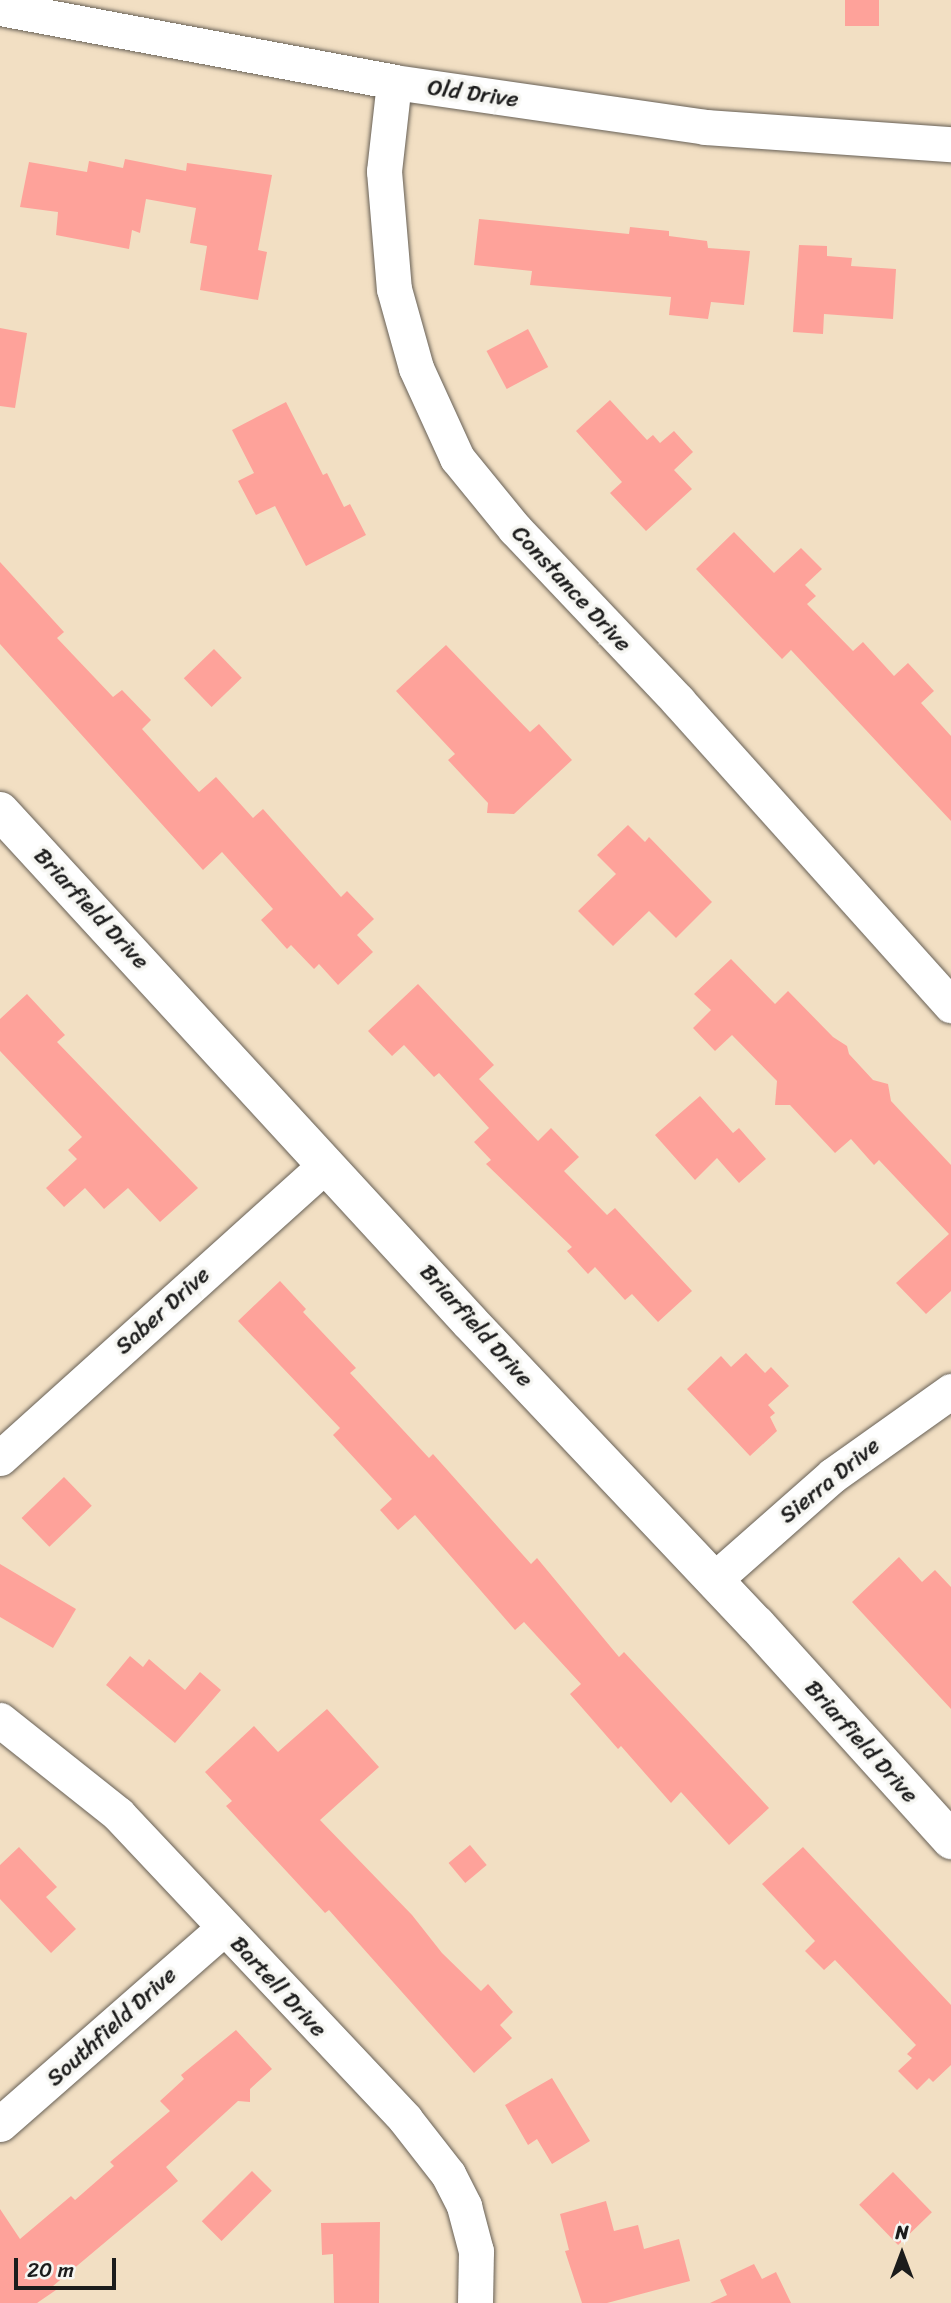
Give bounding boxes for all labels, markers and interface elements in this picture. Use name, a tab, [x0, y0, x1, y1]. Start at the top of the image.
street label: Old Drive	[426, 74, 520, 114]
street label: Constance Drive	[505, 520, 637, 658]
street label: Briarfield Drive	[28, 843, 154, 975]
street label: Briarfield Drive	[414, 1259, 538, 1393]
street label: Saber Drive	[110, 1261, 216, 1361]
street label: Sierra Drive	[774, 1432, 886, 1530]
street label: Briarfield Drive	[799, 1675, 923, 1809]
street label: Bartell Drive	[224, 1931, 332, 2043]
street label: Southfield Drive	[41, 1961, 183, 2093]
text: N	[895, 2216, 909, 2249]
north arrow	[867, 2219, 937, 2289]
scale bar	[18, 2244, 119, 2288]
text: 20 m	[27, 2251, 74, 2289]

